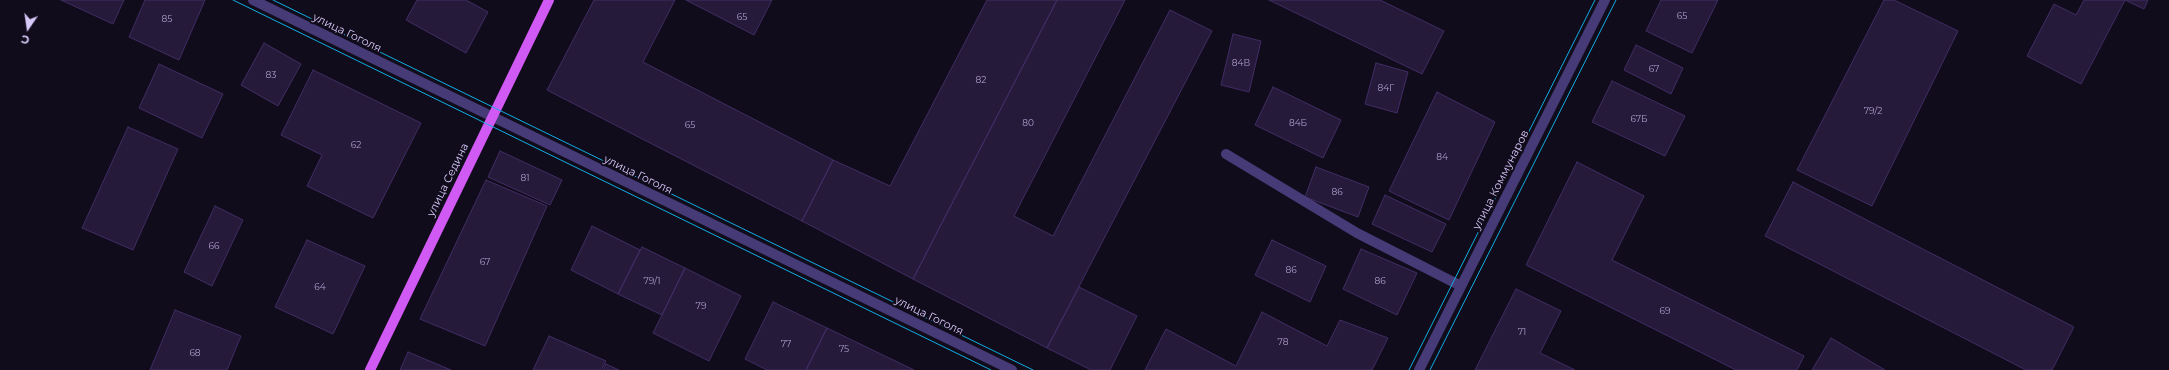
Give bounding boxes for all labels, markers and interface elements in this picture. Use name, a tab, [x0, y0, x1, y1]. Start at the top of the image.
north arrow	[8, 8, 48, 48]
street label: улица Гоголя	[311, 11, 383, 55]
house number: 65	[1677, 11, 1687, 21]
house number: 65	[737, 12, 747, 22]
house number: 85	[162, 14, 172, 24]
text: С	[20, 32, 31, 47]
house number: 84В	[1232, 58, 1250, 68]
house number: 67	[1649, 64, 1659, 74]
house number: 83	[266, 70, 276, 80]
house number: 82	[976, 75, 986, 85]
house number: 84Г	[1378, 83, 1394, 93]
house number: 79/2	[1864, 106, 1882, 116]
house number: 67Б	[1630, 114, 1648, 124]
house number: 80	[1022, 118, 1034, 128]
house number: 84Б	[1289, 118, 1307, 128]
house number: 65	[685, 120, 695, 130]
street label: улица Коммунаров	[1470, 128, 1532, 232]
house number: 62	[351, 140, 361, 150]
street label: улица Седина	[425, 141, 471, 219]
house number: 84	[1436, 152, 1448, 162]
street label: улица Гоголя	[602, 153, 674, 197]
house number: 81	[521, 173, 529, 183]
house number: 86	[1331, 187, 1343, 197]
house number: 66	[209, 241, 219, 251]
house number: 67	[480, 257, 490, 267]
house number: 86	[1285, 265, 1297, 275]
house number: 79/1	[643, 276, 661, 286]
house number: 86	[1374, 276, 1386, 286]
house number: 64	[314, 282, 326, 292]
street label: улица Гоголя	[893, 294, 965, 338]
house number: 79	[696, 301, 706, 311]
house number: 69	[1660, 306, 1670, 316]
house number: 71	[1518, 327, 1526, 337]
house number: 78	[1278, 337, 1288, 347]
house number: 77	[781, 339, 791, 349]
house number: 75	[839, 344, 849, 354]
house number: 68	[189, 348, 201, 358]

